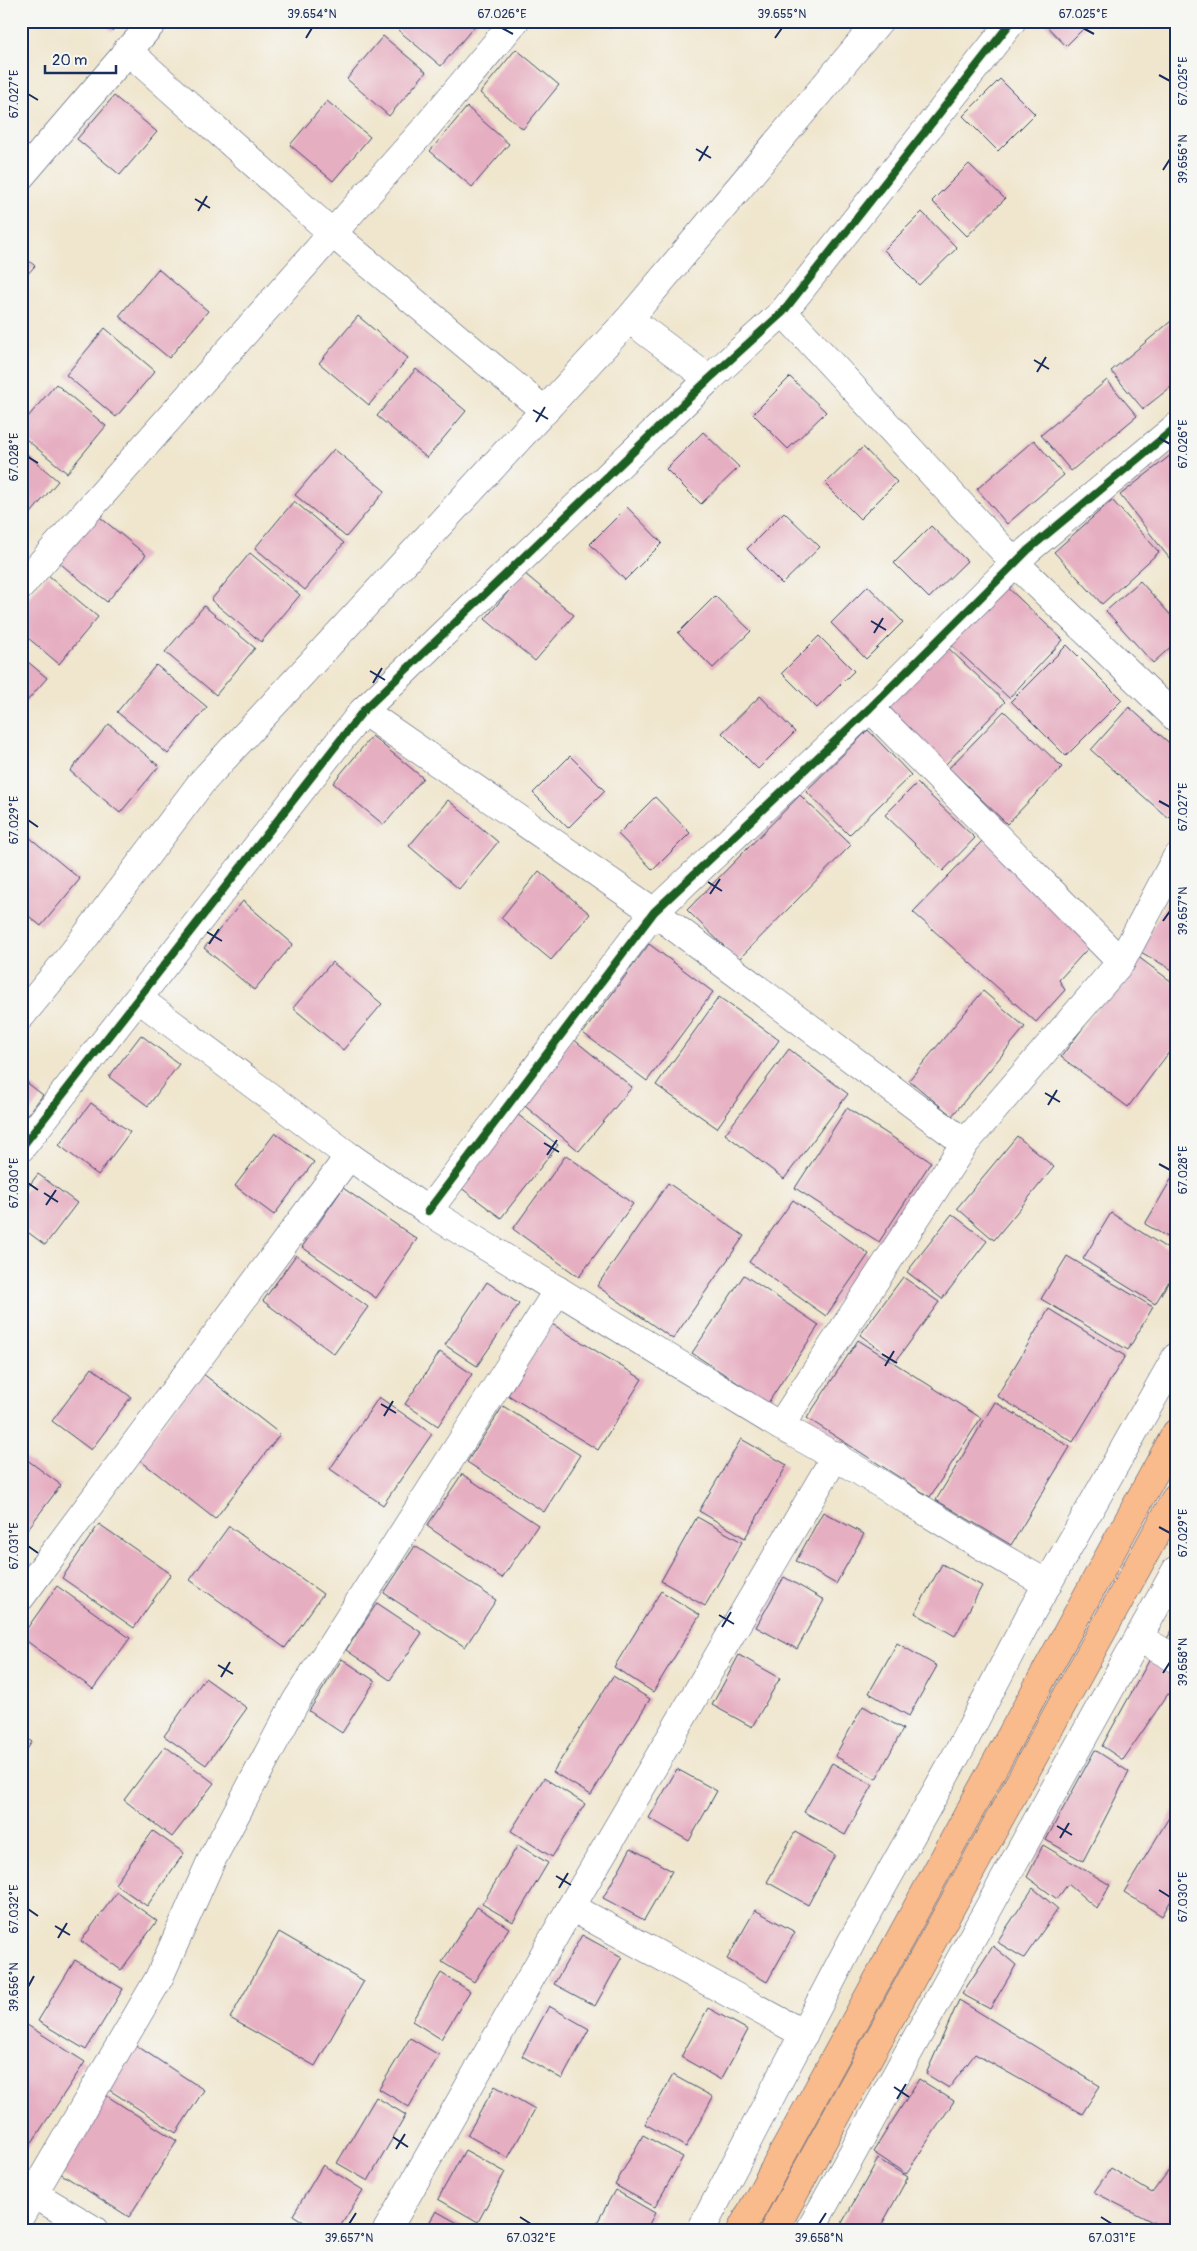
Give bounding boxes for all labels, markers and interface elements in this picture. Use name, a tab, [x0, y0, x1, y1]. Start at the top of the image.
text: 39.654°N	[287, 7, 337, 22]
text: 67.026°E	[477, 7, 527, 22]
text: 39.655°N	[758, 7, 806, 22]
text: 67.025°E	[1059, 7, 1107, 22]
scale bar	[45, 42, 116, 74]
text: 20 m	[52, 51, 87, 70]
text: 67.025°E	[1176, 57, 1191, 105]
text: 67.027°E	[7, 70, 22, 118]
text: 39.656°N	[1176, 134, 1191, 184]
text: 67.026°E	[1176, 419, 1191, 469]
text: 67.028°E	[7, 433, 22, 481]
text: 67.027°E	[1176, 783, 1191, 831]
text: 67.029°E	[7, 796, 22, 844]
text: 39.657°N	[1176, 887, 1191, 935]
text: 67.028°E	[1176, 1146, 1191, 1194]
text: 67.030°E	[7, 1158, 22, 1208]
text: 67.029°E	[1176, 1509, 1191, 1557]
text: 67.031°E	[7, 1523, 22, 1569]
text: 39.658°N	[1176, 1638, 1191, 1686]
text: 67.030°E	[1176, 1872, 1191, 1922]
text: 67.032°E	[7, 1885, 22, 1933]
text: 39.656°N	[7, 1962, 22, 2012]
text: 39.657°N	[325, 2231, 373, 2246]
text: 67.032°E	[507, 2231, 555, 2246]
text: 39.658°N	[795, 2231, 843, 2246]
text: 67.031°E	[1089, 2231, 1135, 2246]

